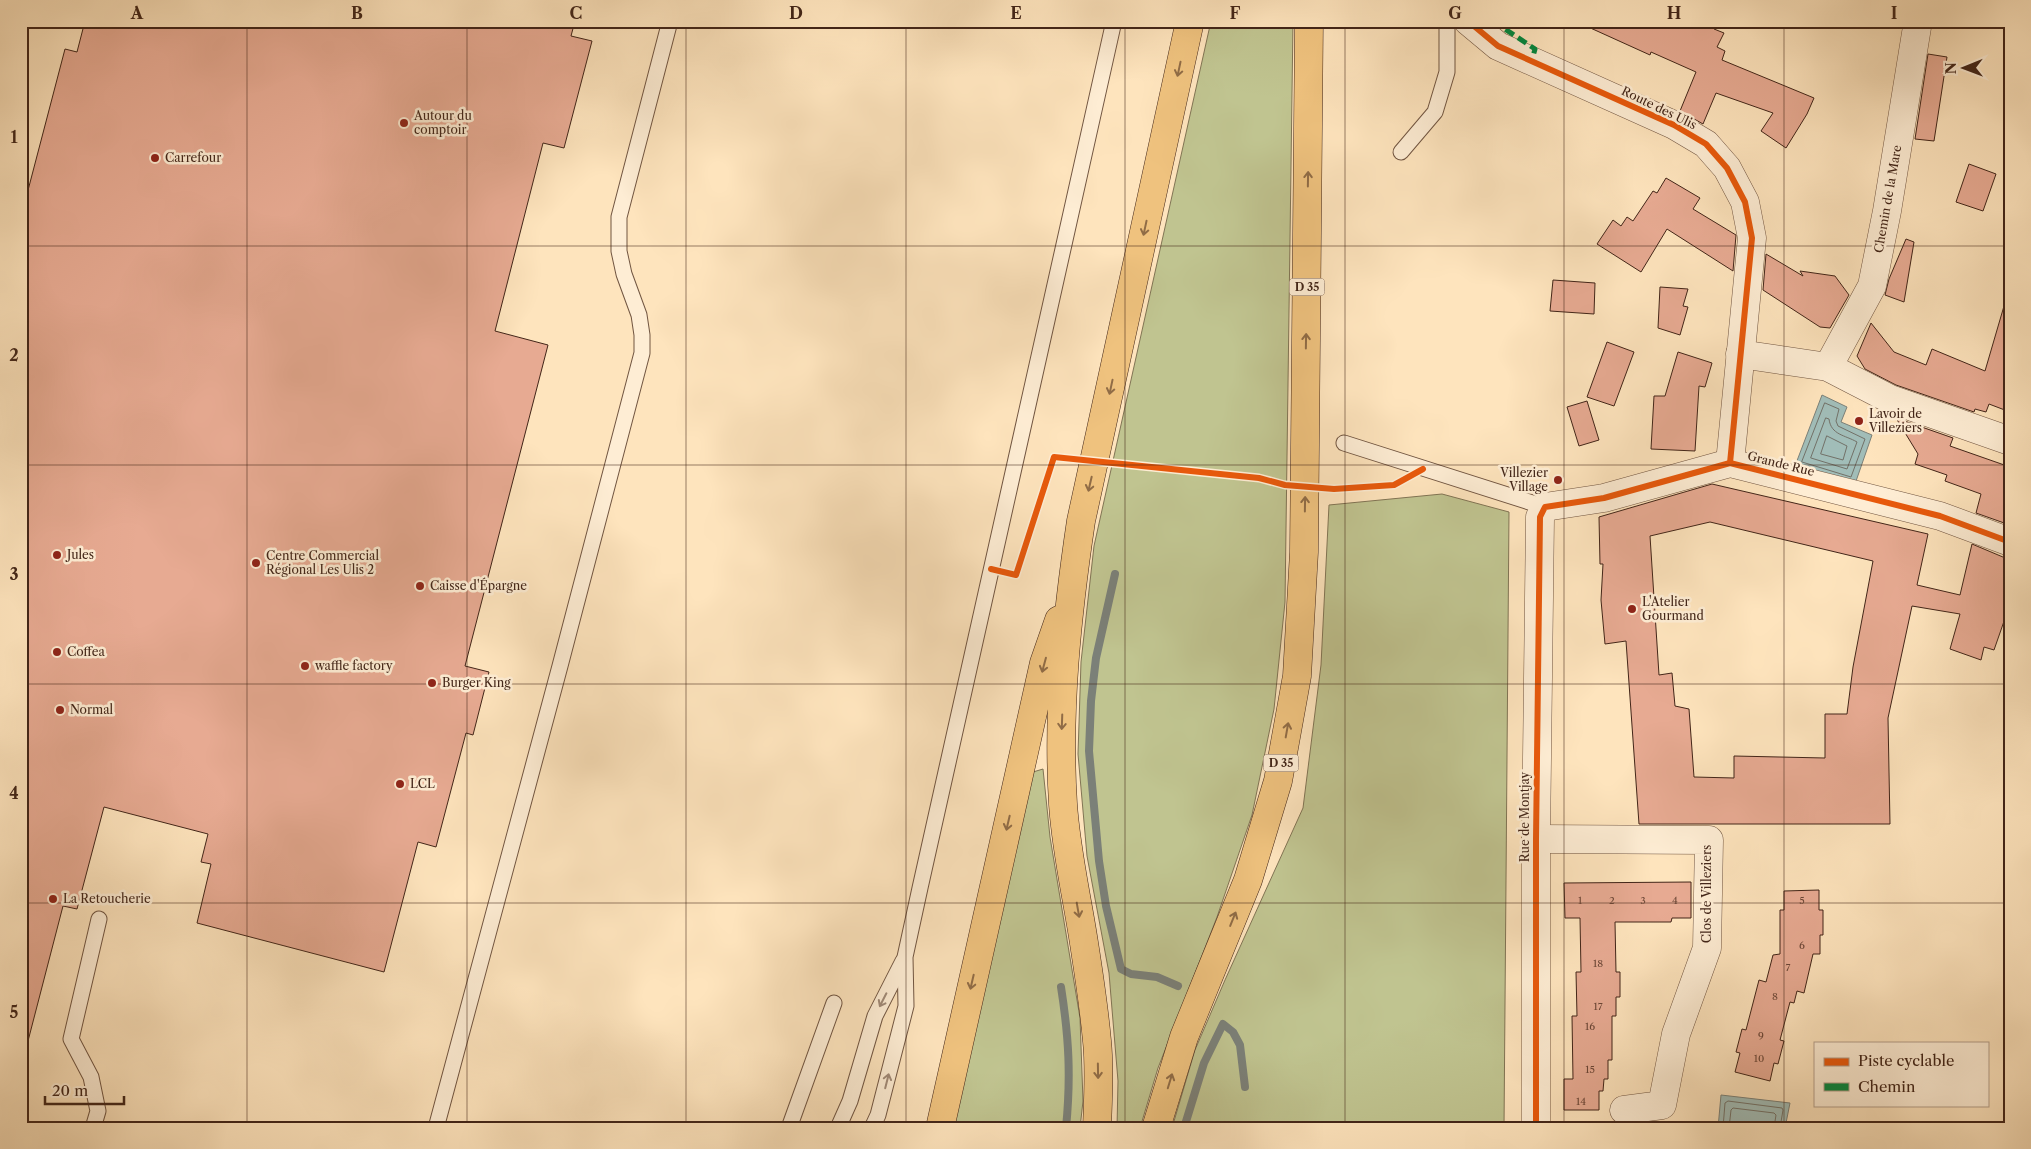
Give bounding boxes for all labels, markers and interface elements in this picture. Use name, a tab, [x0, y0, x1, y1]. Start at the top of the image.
text: A	[130, 3, 144, 23]
text: B	[351, 3, 363, 23]
text: C	[570, 3, 582, 23]
text: D	[789, 3, 803, 23]
text: E	[1010, 3, 1022, 23]
text: F	[1230, 3, 1241, 23]
text: G	[1448, 3, 1462, 23]
text: H	[1667, 3, 1681, 23]
text: I	[1891, 3, 1898, 23]
north arrow	[1938, 42, 1988, 92]
one-way arrow	[1174, 60, 1184, 76]
text: N	[1942, 62, 1960, 74]
street label: Route des Ulis	[1619, 83, 1699, 132]
place label: Autour du comptoir	[413, 108, 472, 137]
marker: Autour du comptoir	[398, 117, 410, 129]
text: 1	[10, 127, 18, 147]
street label: Chemin de la Mare	[1871, 144, 1904, 254]
place label: Carrefour	[165, 150, 221, 165]
marker: Carrefour	[149, 152, 161, 164]
one-way arrow	[1303, 171, 1313, 187]
one-way arrow	[1140, 219, 1149, 235]
road number: D 35	[1290, 278, 1324, 296]
one-way arrow	[1301, 333, 1311, 350]
text: 2	[9, 345, 19, 365]
one-way arrow	[1106, 378, 1115, 394]
place label: Lavoir de Villeziers	[1868, 406, 1922, 435]
marker: Lavoir de Villeziers	[1853, 415, 1865, 427]
street label: Grande Rue	[1746, 448, 1816, 479]
place label: Villezier Village	[1499, 465, 1548, 494]
marker: Villezier Village	[1552, 474, 1564, 486]
one-way arrow	[1085, 476, 1094, 492]
one-way arrow	[1300, 496, 1309, 512]
place label: Jules	[65, 547, 94, 562]
place label: Centre Commercial Régional Les Ulis 2	[266, 548, 379, 577]
marker: Jules	[51, 549, 63, 561]
marker: Centre Commercial Régional Les Ulis 2	[250, 557, 262, 569]
text: 3	[9, 564, 19, 584]
place label: Caisse d'Épargne	[430, 577, 527, 593]
marker: Caisse d'Épargne	[414, 580, 426, 592]
place label: L'Atelier Gourmand	[1642, 594, 1704, 623]
marker: L'Atelier Gourmand	[1626, 603, 1638, 615]
place label: Coffea	[67, 644, 105, 659]
marker: Coffea	[51, 646, 63, 658]
one-way arrow	[1038, 656, 1048, 672]
place label: waffle factory	[314, 658, 393, 673]
marker: waffle factory	[299, 660, 311, 672]
place label: Burger King	[442, 675, 511, 690]
marker: Burger King	[426, 677, 438, 689]
place label: Normal	[70, 702, 114, 717]
marker: Normal	[54, 704, 66, 716]
one-way arrow	[1057, 713, 1066, 729]
one-way arrow	[1283, 722, 1293, 738]
road number: D 35	[1264, 754, 1298, 771]
street label: Rue de Montjay	[1517, 772, 1532, 862]
place label: LCL	[410, 776, 435, 791]
marker: LCL	[394, 778, 406, 790]
text: 4	[9, 783, 19, 803]
one-way arrow	[1003, 815, 1012, 831]
street label: Clos de Villeziers	[1699, 845, 1714, 943]
place label: La Retoucherie	[63, 891, 151, 906]
marker: La Retoucherie	[47, 893, 59, 905]
house number: 1	[1578, 894, 1583, 907]
house number: 2	[1609, 894, 1615, 907]
house number: 3	[1640, 894, 1646, 907]
house number: 4	[1672, 894, 1678, 907]
house number: 5	[1799, 894, 1805, 907]
one-way arrow	[1074, 902, 1084, 918]
one-way arrow	[1228, 912, 1238, 927]
house number: 6	[1799, 939, 1805, 952]
house number: 18	[1593, 957, 1603, 970]
house number: 7	[1786, 961, 1791, 974]
one-way arrow	[967, 973, 976, 989]
house number: 8	[1772, 990, 1778, 1003]
one-way arrow	[878, 993, 888, 1008]
house number: 17	[1593, 1000, 1603, 1013]
text: 5	[10, 1002, 19, 1022]
house number: 16	[1585, 1020, 1595, 1033]
house number: 9	[1758, 1029, 1764, 1042]
legend	[1814, 1042, 1988, 1106]
text: Piste cyclable	[1858, 1051, 1954, 1070]
house number: 10	[1754, 1052, 1764, 1065]
one-way arrow	[1093, 1062, 1103, 1079]
house number: 15	[1585, 1063, 1595, 1076]
scale bar	[45, 1074, 124, 1106]
one-way arrow	[883, 1074, 892, 1090]
one-way arrow	[1166, 1074, 1175, 1090]
text: Chemin	[1858, 1077, 1916, 1096]
text: 20 m	[52, 1081, 88, 1100]
house number: 14	[1576, 1095, 1586, 1108]

